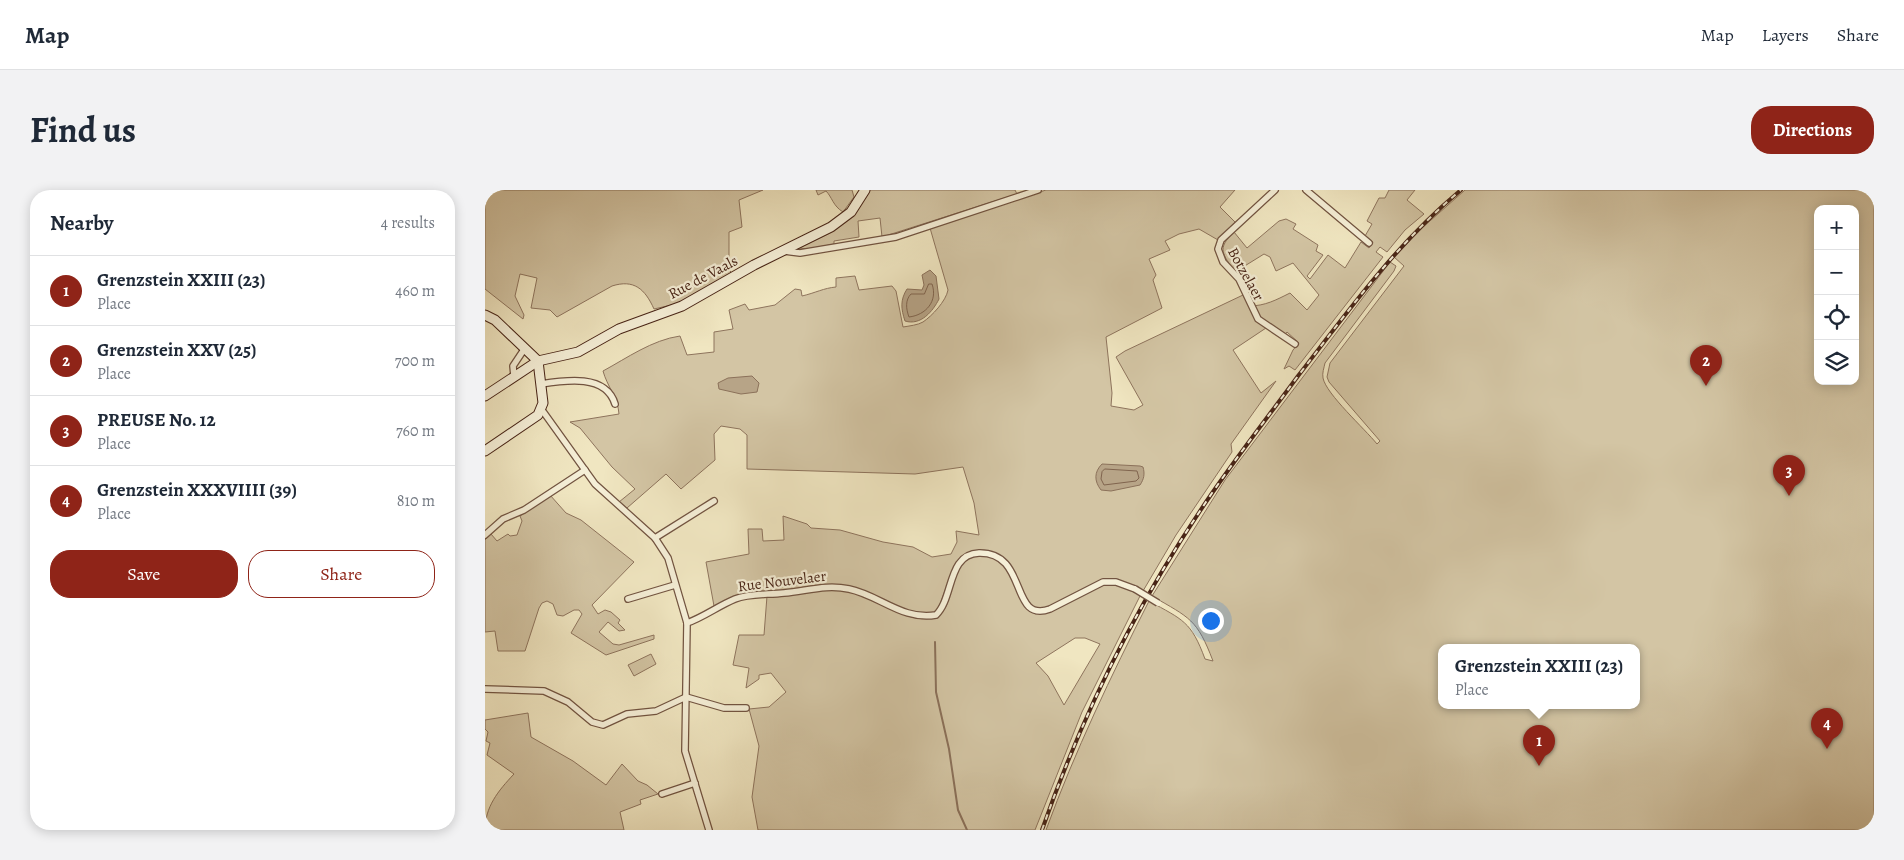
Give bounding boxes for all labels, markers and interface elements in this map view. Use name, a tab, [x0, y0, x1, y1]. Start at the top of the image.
text: Map	[25, 19, 69, 51]
text: Map	[1701, 23, 1734, 47]
text: Layers	[1762, 23, 1809, 47]
text: Share	[1837, 23, 1879, 47]
text: Find us	[30, 106, 136, 154]
button: Directions	[1751, 106, 1874, 154]
map controls	[1814, 205, 1859, 385]
button: +	[1814, 205, 1859, 250]
text: Nearby	[50, 209, 113, 237]
text: 4 results	[381, 212, 435, 234]
street label: Botzelaer	[1223, 244, 1269, 304]
street label: Rue de Vaals	[665, 250, 741, 304]
button: −	[1814, 250, 1859, 295]
text: Grenzstein XXIII (23)	[97, 267, 266, 293]
text: 1	[63, 280, 69, 302]
text: 460 m	[395, 280, 435, 302]
text: Place	[97, 293, 131, 315]
button: locate	[1814, 295, 1859, 340]
text: Grenzstein XXV (25)	[97, 337, 257, 363]
button: layers	[1814, 340, 1859, 385]
pin: 2	[1690, 345, 1722, 386]
text: 2	[62, 350, 70, 372]
text: 700 m	[395, 350, 435, 372]
text: Place	[97, 363, 131, 385]
text: PREUSE No. 12	[97, 407, 216, 433]
text: 3	[63, 420, 69, 442]
text: 760 m	[396, 420, 435, 442]
text: Place	[97, 433, 131, 455]
pin: 3	[1773, 455, 1805, 496]
text: Grenzstein XXXVIIII (39)	[97, 477, 297, 503]
text: 4	[62, 490, 70, 512]
text: 810 m	[397, 490, 435, 512]
text: Place	[97, 503, 131, 525]
button: Save	[50, 550, 238, 598]
button: Share	[248, 550, 435, 598]
street label: Rue Nouvelaer	[737, 566, 828, 596]
your location	[1198, 608, 1224, 634]
popup	[1438, 644, 1640, 709]
text: Grenzstein XXIII (23)	[1455, 653, 1623, 679]
text: Place	[1455, 679, 1489, 701]
pin: 4	[1811, 708, 1843, 749]
pin: 1	[1523, 725, 1555, 766]

